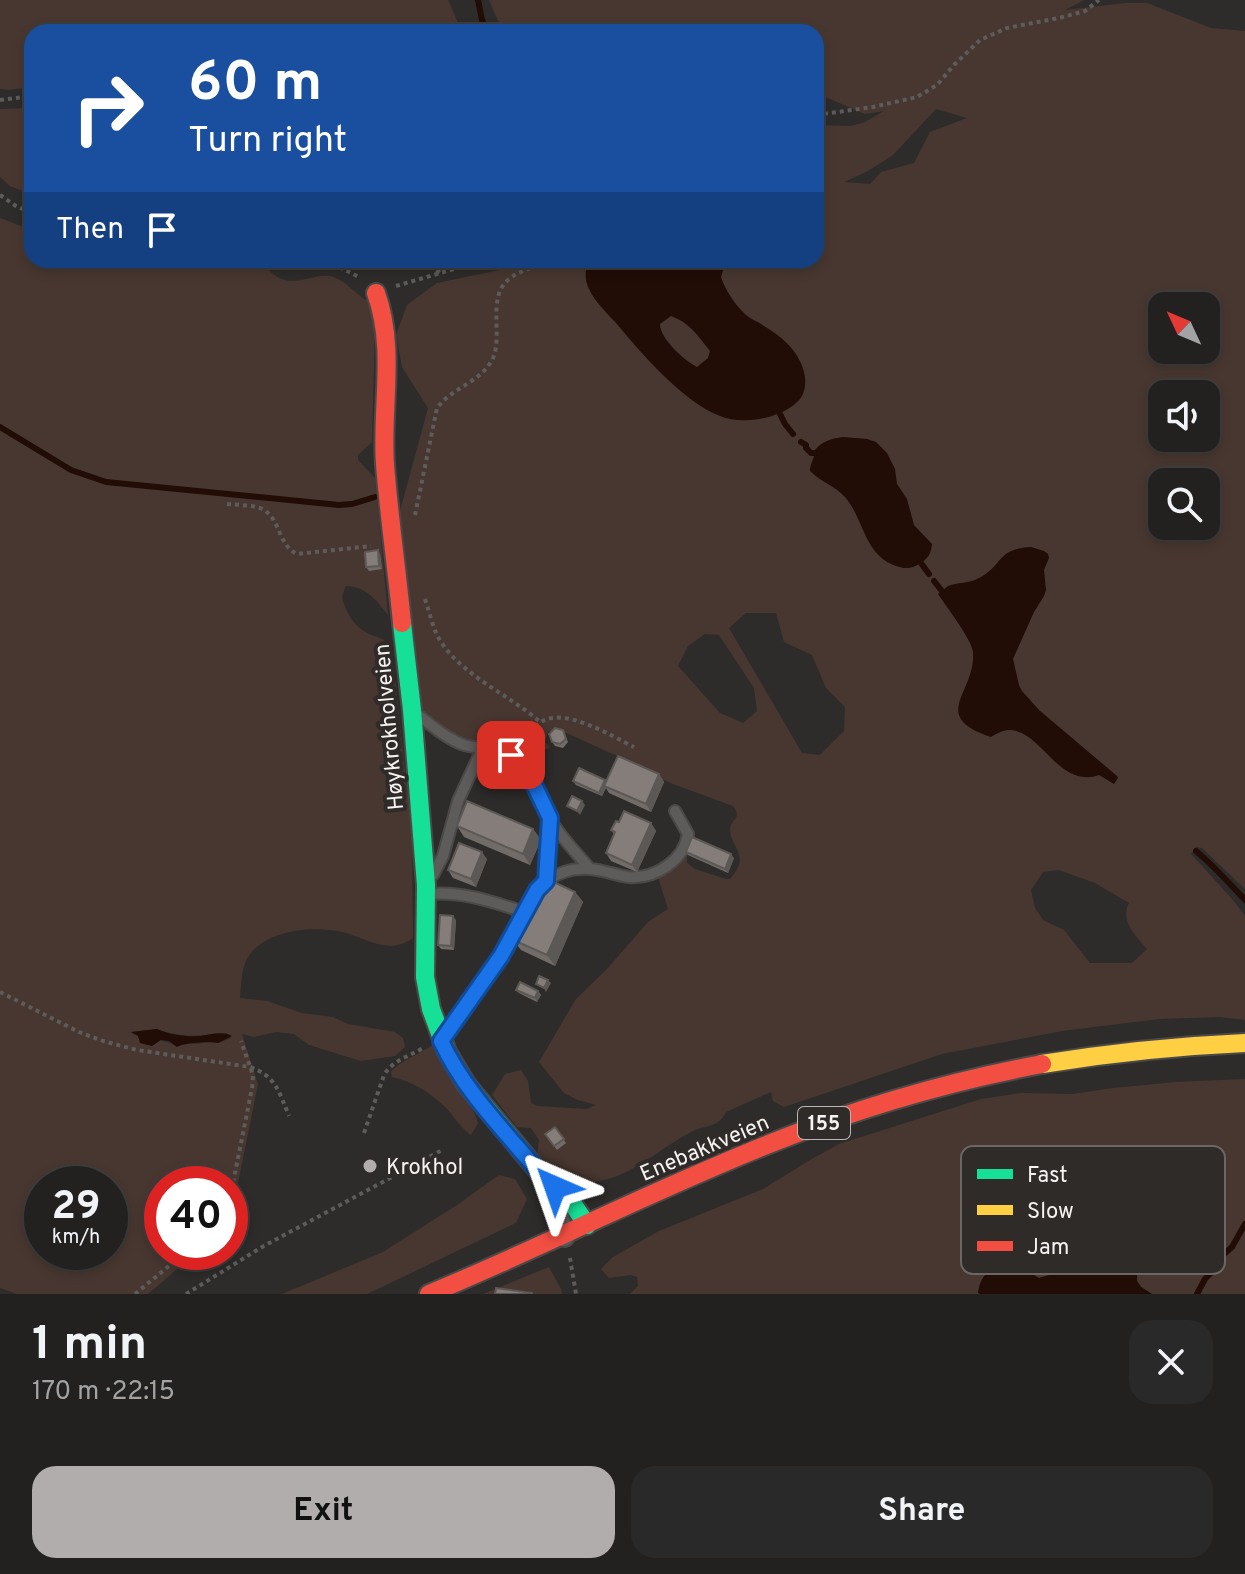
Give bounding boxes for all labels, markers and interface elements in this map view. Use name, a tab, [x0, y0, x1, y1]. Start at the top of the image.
text: 60 m	[188, 50, 322, 120]
icon: right	[56, 56, 160, 160]
text: Turn right	[188, 119, 347, 165]
icon: arrive	[140, 208, 184, 252]
text: Then	[56, 212, 124, 249]
north arrow	[1148, 292, 1220, 364]
map controls	[1148, 292, 1220, 540]
button: sound	[1148, 380, 1220, 452]
button: search	[1148, 468, 1220, 540]
street label: Høykrokholveien	[370, 643, 411, 811]
pin	[477, 721, 545, 789]
icon: arrive	[489, 733, 533, 777]
road number: 155	[798, 1107, 850, 1139]
street label: Enebakkveien	[636, 1110, 774, 1189]
position arrow	[513, 1145, 597, 1229]
legend	[961, 1146, 1225, 1274]
place label: Krokhol	[386, 1155, 463, 1182]
marker: Krokhol	[361, 1157, 379, 1175]
text: Fast	[1027, 1163, 1068, 1190]
speed limit sign: 40	[144, 1166, 248, 1270]
text: 29	[51, 1183, 101, 1233]
text: Slow	[1027, 1199, 1074, 1226]
text: km/h	[52, 1225, 100, 1251]
text: Jam	[1027, 1235, 1070, 1262]
text: 1 min	[32, 1316, 147, 1376]
button: close	[1129, 1320, 1213, 1404]
text: 170 m · 22:15	[32, 1376, 175, 1409]
button: Exit	[32, 1466, 615, 1558]
button: Share	[631, 1466, 1213, 1558]

